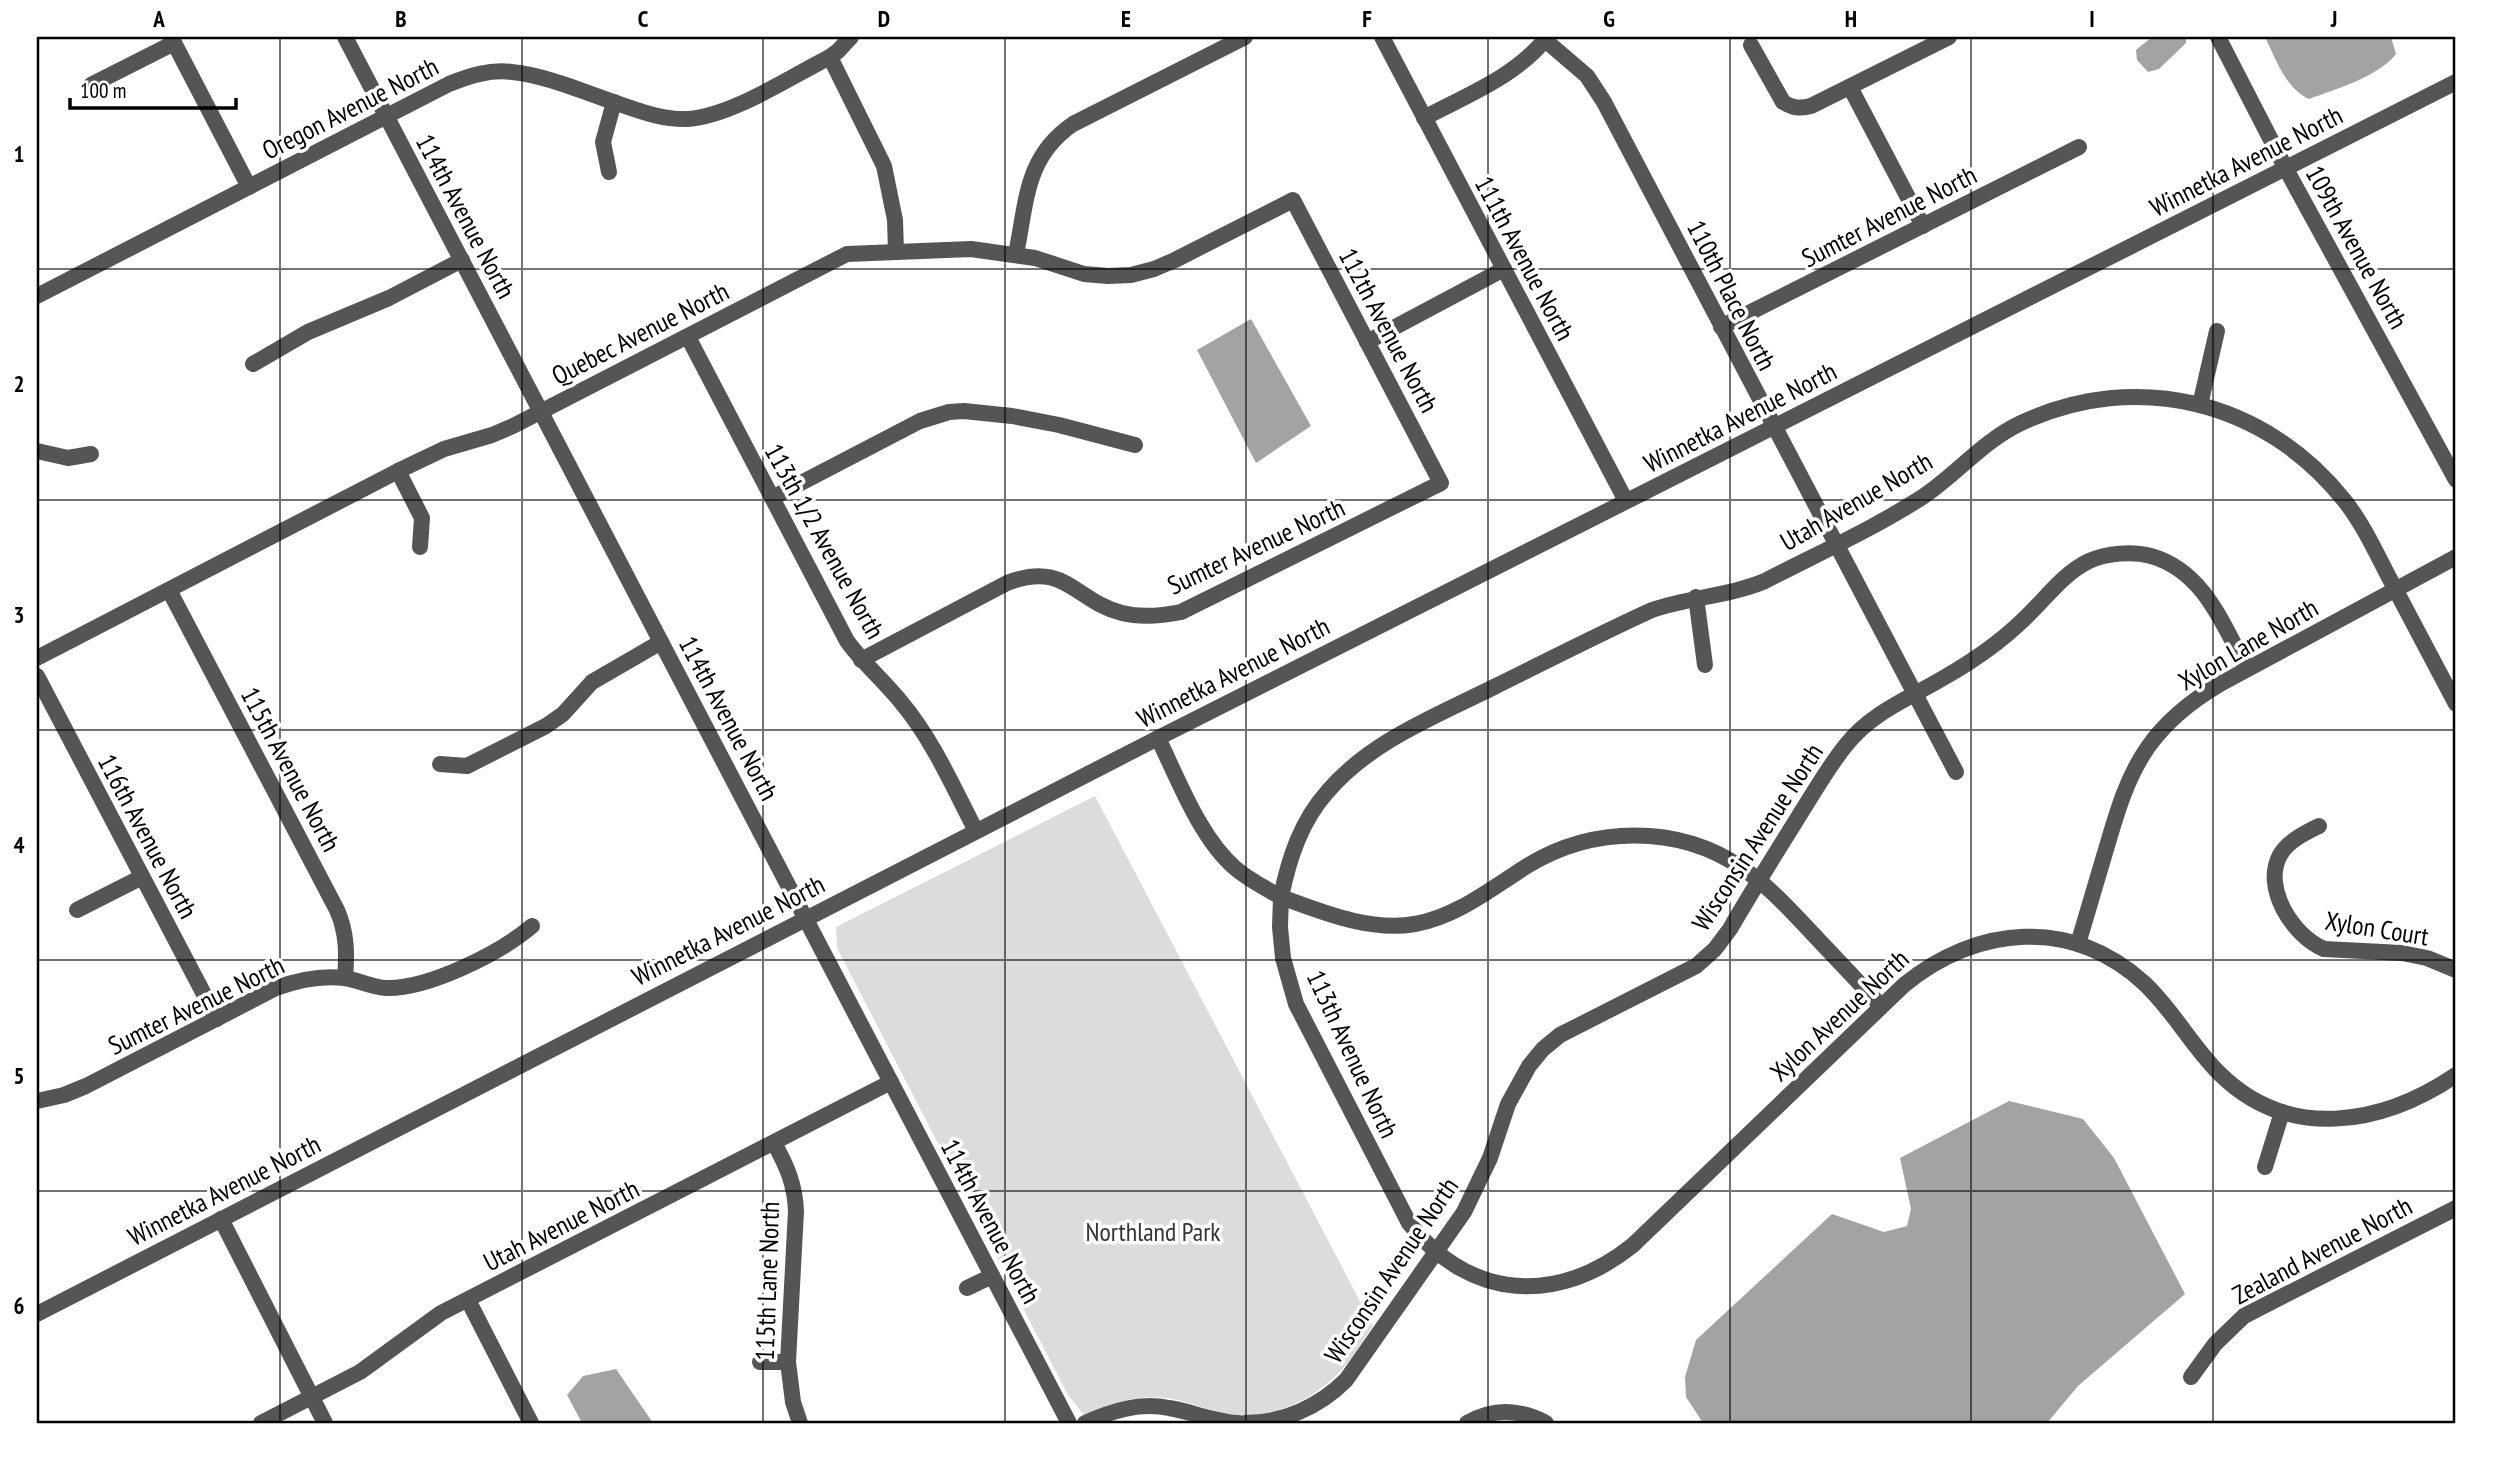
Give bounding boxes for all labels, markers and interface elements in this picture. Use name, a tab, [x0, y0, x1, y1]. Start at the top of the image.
text: A	[152, 4, 165, 33]
text: B	[395, 4, 407, 33]
text: C	[638, 4, 649, 33]
text: D	[878, 4, 890, 33]
text: E	[1121, 4, 1131, 33]
text: F	[1362, 4, 1372, 33]
text: G	[1603, 4, 1615, 33]
text: H	[1845, 4, 1857, 33]
text: I	[2089, 4, 2095, 33]
text: J	[2330, 4, 2337, 33]
street label: Oregon Avenue North	[256, 49, 444, 167]
scale bar	[70, 66, 236, 110]
text: 100 m	[80, 77, 126, 104]
street label: Winnetka Avenue North	[2144, 98, 2348, 224]
street label: 114th Avenue North	[409, 128, 523, 304]
text: 1	[14, 139, 25, 168]
street label: Sumter Avenue North	[1796, 158, 1982, 274]
street label: 109th Avenue North	[2299, 160, 2415, 334]
street label: 111th Avenue North	[1468, 170, 1582, 346]
street label: 110th Place North	[1680, 214, 1784, 376]
street label: 112th Avenue North	[1332, 242, 1446, 418]
street label: Quebec Avenue North	[546, 274, 734, 392]
street label: Winnetka Avenue North	[1638, 354, 1842, 480]
text: 2	[14, 369, 25, 398]
street label: 113th 1/2 Avenue North	[758, 438, 892, 644]
street label: Utah Avenue North	[1774, 444, 1938, 558]
street label: Sumter Avenue North	[1162, 491, 1350, 601]
street label: Xylon Lane North	[2172, 591, 2324, 697]
text: 3	[14, 600, 25, 629]
street label: Winnetka Avenue North	[1131, 609, 1335, 735]
street label: 114th Avenue North	[672, 630, 786, 806]
street label: 115th Avenue North	[234, 681, 348, 857]
street label: Wisconsin Avenue North	[1684, 737, 1830, 937]
street label: 116th Avenue North	[91, 748, 205, 924]
text: 4	[14, 830, 25, 859]
street label: Winnetka Avenue North	[626, 867, 830, 993]
street label: Xylon Court	[2323, 904, 2431, 952]
street label: Xylon Avenue North	[1763, 942, 1915, 1088]
street label: Sumter Avenue North	[103, 948, 289, 1062]
street label: 113th Avenue North	[1300, 965, 1406, 1143]
text: 5	[14, 1061, 25, 1090]
street label: Winnetka Avenue North	[122, 1127, 326, 1253]
street label: 114th Avenue North	[934, 1133, 1048, 1309]
street label: Wisconsin Avenue North	[1317, 1171, 1465, 1369]
street label: Utah Avenue North	[478, 1172, 644, 1278]
street label: Zealand Avenue North	[2227, 1189, 2417, 1311]
street label: 115th Lane North	[748, 1201, 786, 1361]
park label: Northland Park	[1086, 1215, 1220, 1248]
text: 6	[14, 1291, 25, 1320]

